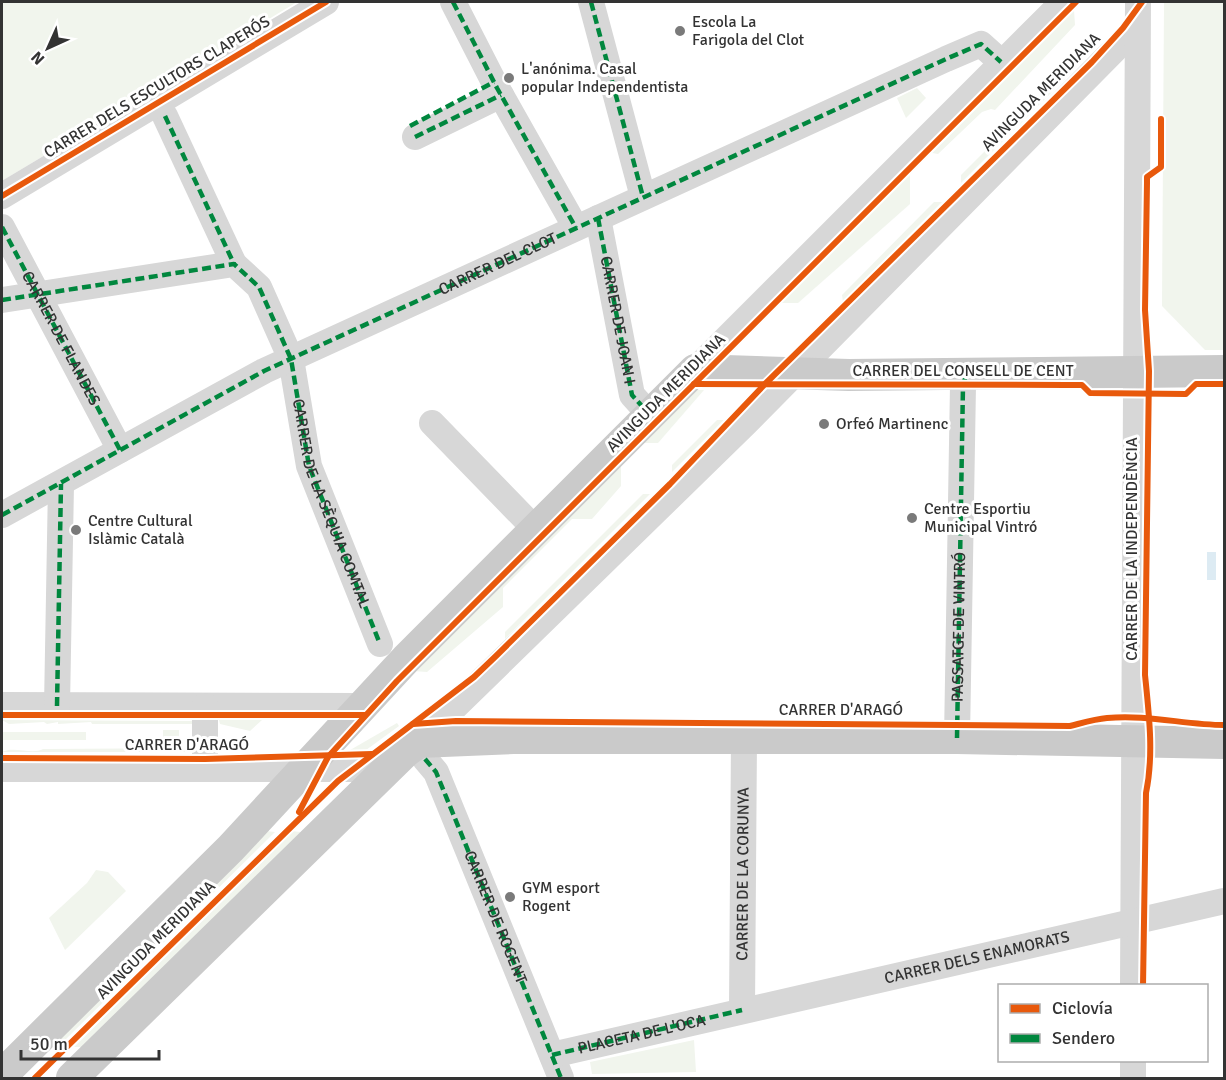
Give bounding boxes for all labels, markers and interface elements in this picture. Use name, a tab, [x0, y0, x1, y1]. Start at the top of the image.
street label: CARRER DELS ESCULTORS CLAPERÓS	[40, 11, 274, 163]
place label: Escola La Farigola del Clot	[692, 12, 805, 50]
north arrow	[18, 18, 78, 78]
marker: Escola La Farigola del Clot	[673, 24, 687, 38]
street label: AVINGUDA MERIDIANA	[977, 28, 1105, 156]
text: N	[27, 47, 49, 69]
place label: L'anónima. Casal popular Independentista	[521, 59, 688, 97]
marker: L'anónima. Casal popular Independentista	[502, 71, 516, 85]
street label: CARRER DEL CLOT	[436, 228, 560, 300]
street label: CARRER DE JOAN I	[596, 254, 640, 386]
street label: CARRER DE FLANDES	[17, 268, 105, 409]
street label: AVINGUDA MERIDIANA	[602, 329, 730, 457]
street label: CARRER DEL CONSELL DE CENT	[852, 361, 1074, 381]
street label: CARRER DE LA SÈQUIA COMTAL	[288, 397, 375, 611]
place label: Orfeó Martinenc	[836, 414, 948, 434]
marker: Orfeó Martinenc	[817, 417, 831, 431]
street label: CARRER DE LA INDEPENDÈNCIA	[1122, 437, 1142, 661]
place label: Centre Esportiu Municipal Vintró	[924, 499, 1037, 537]
place label: Centre Cultural Islàmic Català	[88, 511, 193, 549]
marker: Centre Esportiu Municipal Vintró	[905, 511, 919, 525]
marker: Centre Cultural Islàmic Català	[69, 523, 83, 537]
street label: PASSATGE DE VINTRÓ	[948, 552, 970, 702]
street label: CARRER D'ARAGÓ	[779, 700, 903, 720]
street label: CARRER D'ARAGÓ	[125, 735, 249, 755]
street label: CARRER DE LA CORUNYA	[732, 787, 754, 961]
street label: CARRER DE ROGENT	[459, 848, 531, 987]
street label: AVINGUDA MERIDIANA	[92, 876, 220, 1004]
place label: GYM esport Rogent	[522, 878, 600, 916]
marker: GYM esport Rogent	[503, 890, 517, 904]
street label: CARRER DELS ENAMORATS	[882, 927, 1072, 989]
legend	[998, 984, 1208, 1062]
text: Ciclovía	[1052, 997, 1113, 1019]
street label: PLACETA DE L'OCA	[576, 1010, 708, 1059]
scale bar	[21, 1023, 159, 1061]
text: Sendero	[1052, 1027, 1115, 1049]
text: 50 m	[30, 1033, 68, 1055]

